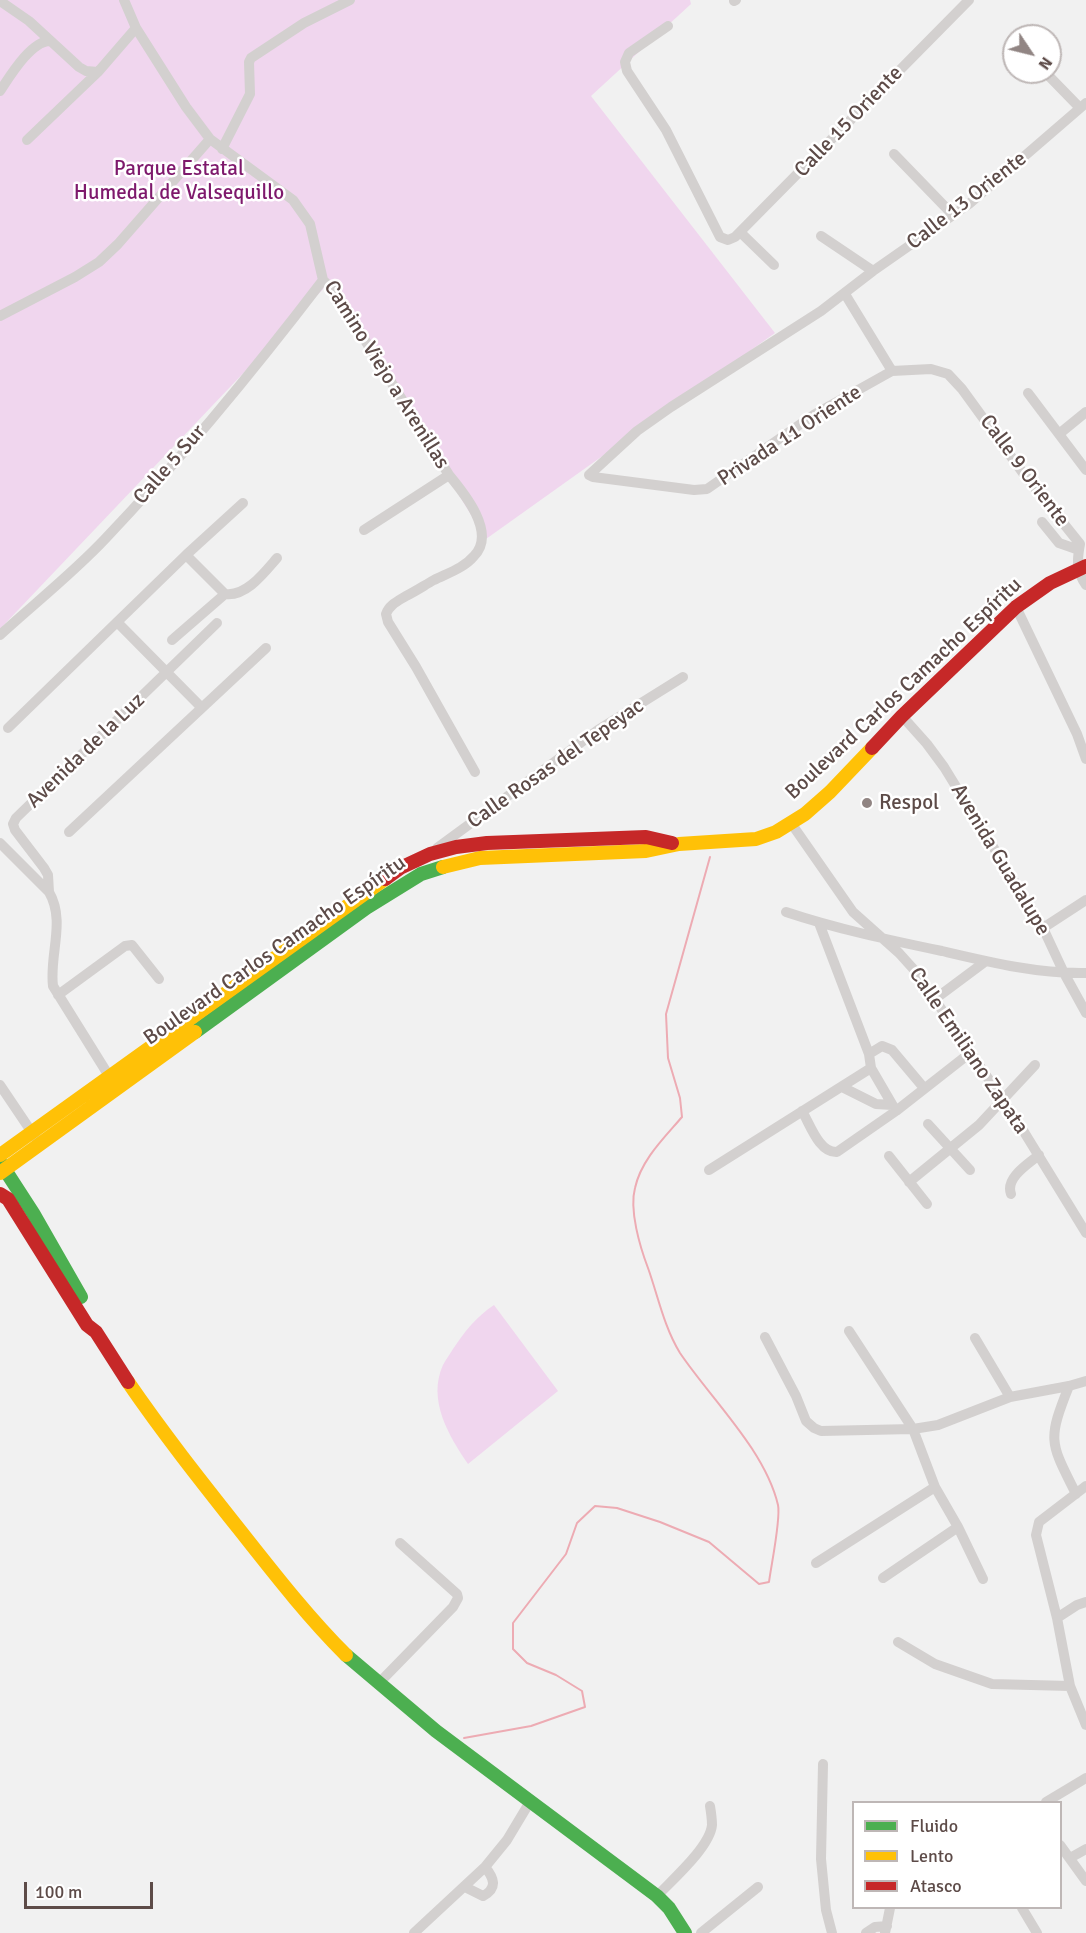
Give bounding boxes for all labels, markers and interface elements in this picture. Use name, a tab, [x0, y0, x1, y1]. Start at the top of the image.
north arrow	[1002, 24, 1062, 84]
text: N	[1034, 53, 1056, 73]
street label: Calle 15 Oriente	[790, 61, 908, 183]
street label: Calle 13 Oriente	[902, 147, 1032, 255]
park label: Parque Estatal Humedal de Valsequillo	[74, 156, 284, 206]
street label: Camino Viejo a Arenillas	[318, 276, 454, 474]
street label: Privada 11 Oriente	[713, 380, 867, 492]
street label: Calle 9 Oriente	[974, 410, 1074, 532]
street label: Calle 5 Sur	[129, 420, 211, 510]
street label: Boulevard Carlos Camacho Espíritu	[781, 573, 1027, 805]
street label: Avenida de la Luz	[22, 688, 150, 814]
street label: Calle Rosas del Tepeyac	[463, 693, 649, 835]
street label: Avenida Guadalupe	[945, 780, 1055, 940]
place label: Respol	[879, 790, 939, 816]
marker: Respol	[860, 796, 874, 810]
street label: Boulevard Carlos Camacho Espíritu	[139, 851, 411, 1051]
street label: Calle Emiliano Zapata	[903, 963, 1033, 1139]
legend	[852, 1801, 1062, 1909]
text: Fluido	[910, 1815, 958, 1837]
text: Lento	[910, 1845, 953, 1867]
scale bar	[27, 1870, 156, 1908]
text: Atasco	[910, 1875, 962, 1897]
text: 100 m	[35, 1881, 82, 1903]

